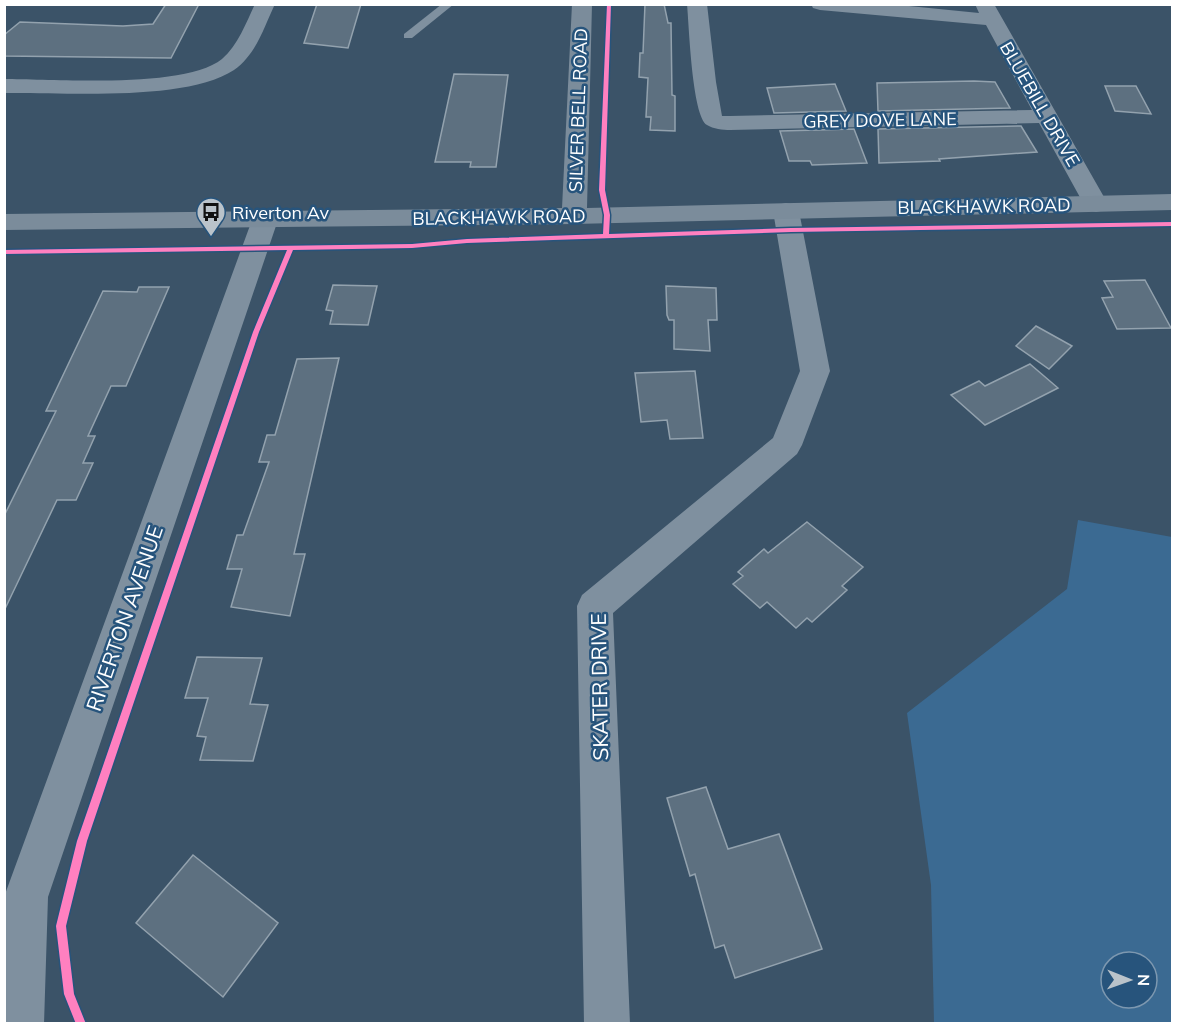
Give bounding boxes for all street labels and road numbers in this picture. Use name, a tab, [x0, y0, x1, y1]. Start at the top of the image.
street label: SILVER BELL ROAD	[564, 28, 592, 192]
street label: BLUEBILL DRIVE	[995, 38, 1085, 170]
street label: GREY DOVE LANE	[803, 107, 957, 133]
street label: BLACKHAWK ROAD	[897, 193, 1071, 219]
street label: BLACKHAWK ROAD	[412, 204, 586, 230]
street label: RIVERTON AVENUE	[80, 522, 168, 714]
street label: SKATER DRIVE	[585, 613, 613, 761]

